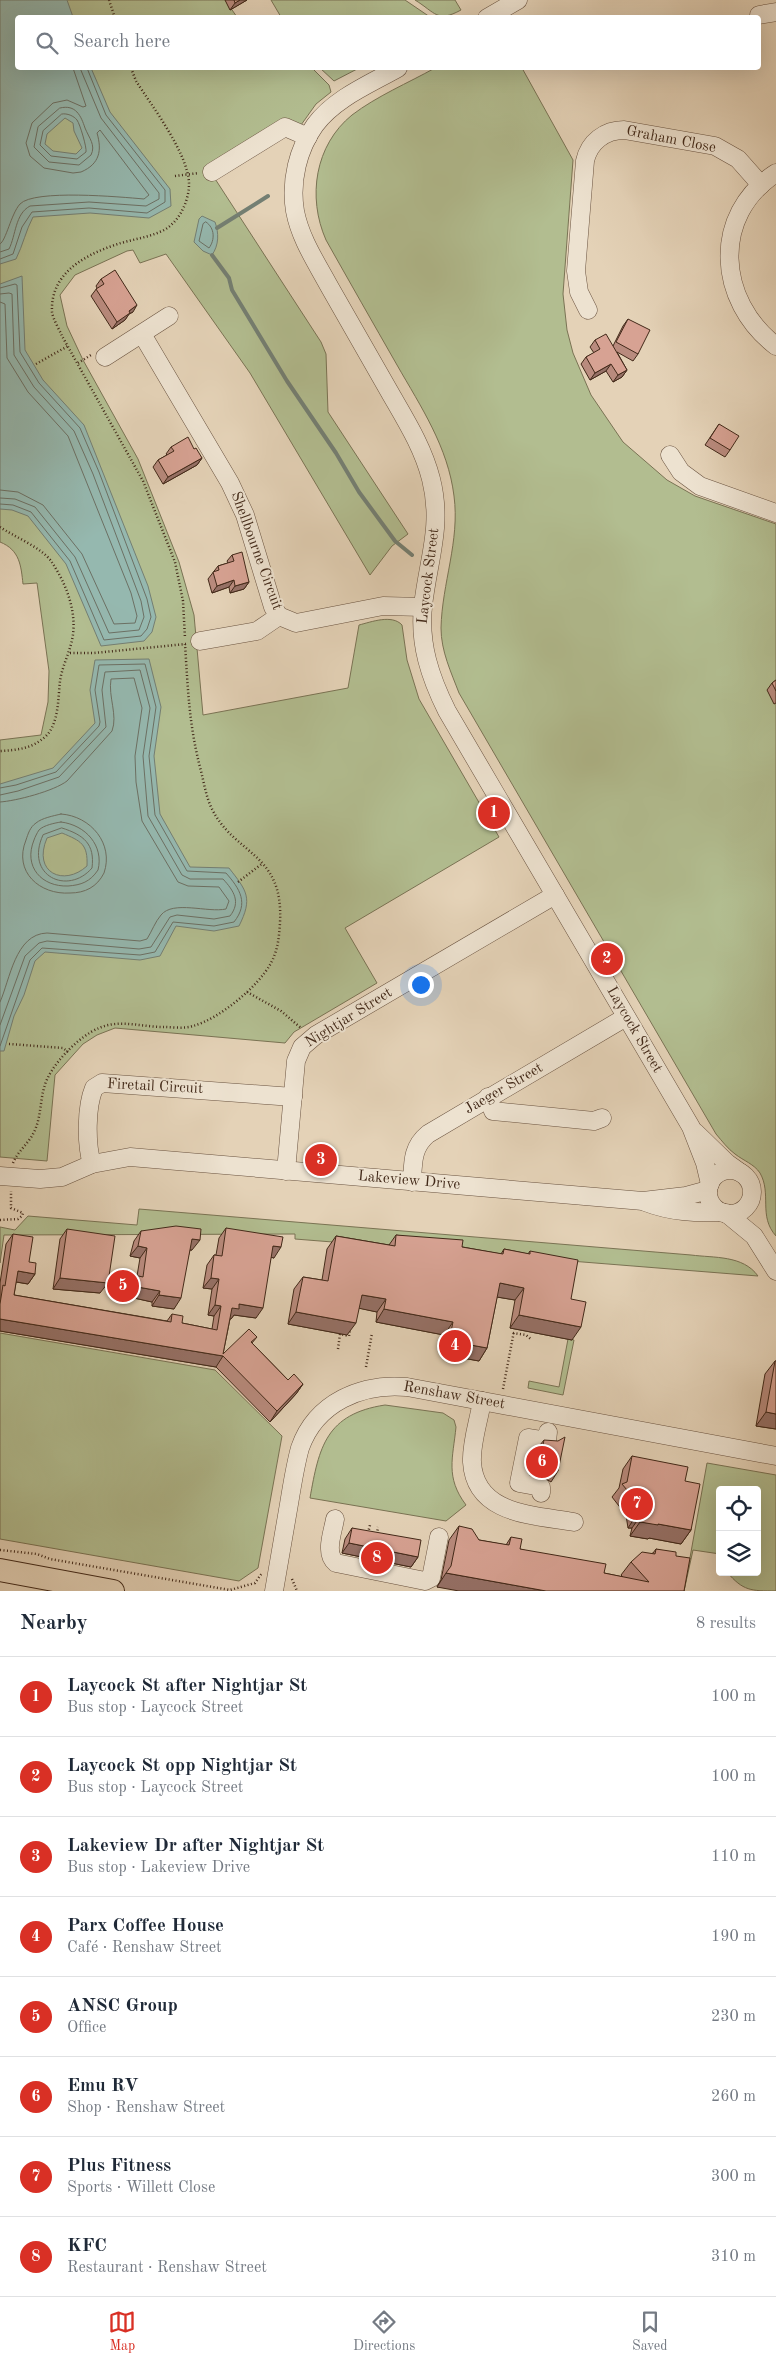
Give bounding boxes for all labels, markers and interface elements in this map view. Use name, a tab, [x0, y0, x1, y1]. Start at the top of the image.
search box	[15, 15, 761, 70]
icon: search	[33, 29, 61, 57]
text: Search here	[73, 33, 170, 52]
street label: Graham Close	[625, 124, 717, 156]
street label: Shellbourne Circuit	[228, 490, 284, 612]
street label: Laycock Street	[416, 527, 442, 625]
pin: 1	[478, 794, 510, 832]
pin: 2	[591, 940, 623, 978]
your location	[408, 972, 434, 998]
street label: Laycock Street	[603, 984, 665, 1076]
street label: Nightjar Street	[303, 985, 395, 1051]
street label: Jaeger Street	[462, 1061, 546, 1117]
street label: Firetail Circuit	[107, 1077, 203, 1097]
pin: 3	[305, 1141, 337, 1179]
street label: Lakeview Drive	[357, 1169, 461, 1193]
pin: 5	[107, 1267, 139, 1305]
pin: 4	[439, 1327, 471, 1365]
street label: Renshaw Street	[402, 1380, 506, 1412]
pin: 6	[526, 1443, 558, 1481]
pin: 7	[621, 1485, 653, 1523]
map controls	[716, 1486, 761, 1576]
button: locate	[716, 1486, 761, 1531]
button: layers	[716, 1531, 761, 1576]
pin: 8	[361, 1539, 393, 1577]
text: Nearby	[20, 1613, 88, 1634]
text: 8 results	[696, 1616, 756, 1632]
text: Laycock St after Nightjar St	[67, 1677, 307, 1696]
text: 1	[31, 1689, 41, 1705]
text: 100 m	[711, 1689, 756, 1705]
text: Bus stop · Laycock Street	[67, 1700, 243, 1716]
text: Laycock St opp Nightjar St	[67, 1757, 297, 1776]
text: 2	[31, 1769, 41, 1785]
text: 100 m	[711, 1769, 756, 1785]
text: Bus stop · Laycock Street	[67, 1780, 243, 1796]
text: Lakeview Dr after Nightjar St	[67, 1837, 324, 1856]
text: 3	[31, 1849, 41, 1865]
text: 110 m	[711, 1849, 756, 1865]
text: Bus stop · Lakeview Drive	[67, 1860, 250, 1876]
text: Parx Coffee House	[67, 1917, 224, 1936]
text: 4	[31, 1929, 41, 1945]
text: 190 m	[711, 1929, 756, 1945]
text: Café · Renshaw Street	[67, 1940, 222, 1956]
text: ANSC Group	[67, 1997, 178, 2016]
text: 5	[31, 2009, 41, 2025]
text: 230 m	[711, 2009, 756, 2025]
text: Office	[67, 2020, 106, 2036]
text: Emu RV	[67, 2077, 139, 2096]
text: 6	[31, 2089, 41, 2105]
text: 260 m	[711, 2089, 756, 2105]
text: Shop · Renshaw Street	[67, 2100, 225, 2116]
text: Plus Fitness	[67, 2157, 171, 2176]
text: 7	[31, 2169, 41, 2185]
text: 300 m	[711, 2169, 756, 2185]
text: Sports · Willett Close	[67, 2180, 215, 2196]
text: KFC	[67, 2237, 107, 2256]
text: 8	[31, 2249, 41, 2265]
text: 310 m	[711, 2249, 756, 2265]
text: Restaurant · Renshaw Street	[67, 2260, 267, 2276]
tab: Map	[108, 2308, 136, 2355]
tab: Directions	[353, 2308, 415, 2355]
tab: Saved	[632, 2308, 668, 2355]

